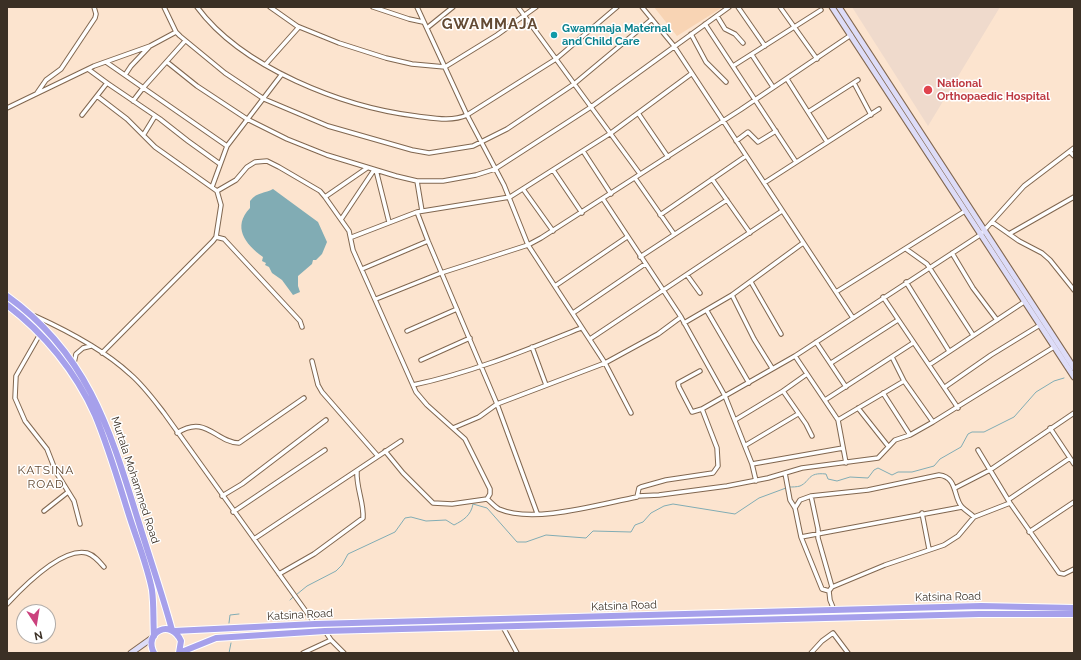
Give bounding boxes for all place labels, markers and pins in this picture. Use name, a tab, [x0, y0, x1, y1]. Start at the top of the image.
place label: Gwammaja Maternal and Child Care	[562, 22, 671, 48]
marker: Gwammaja Maternal and Child Care	[549, 30, 559, 40]
place label: National Orthopaedic Hospital	[937, 77, 1050, 103]
marker: National Orthopaedic Hospital	[922, 84, 934, 96]

